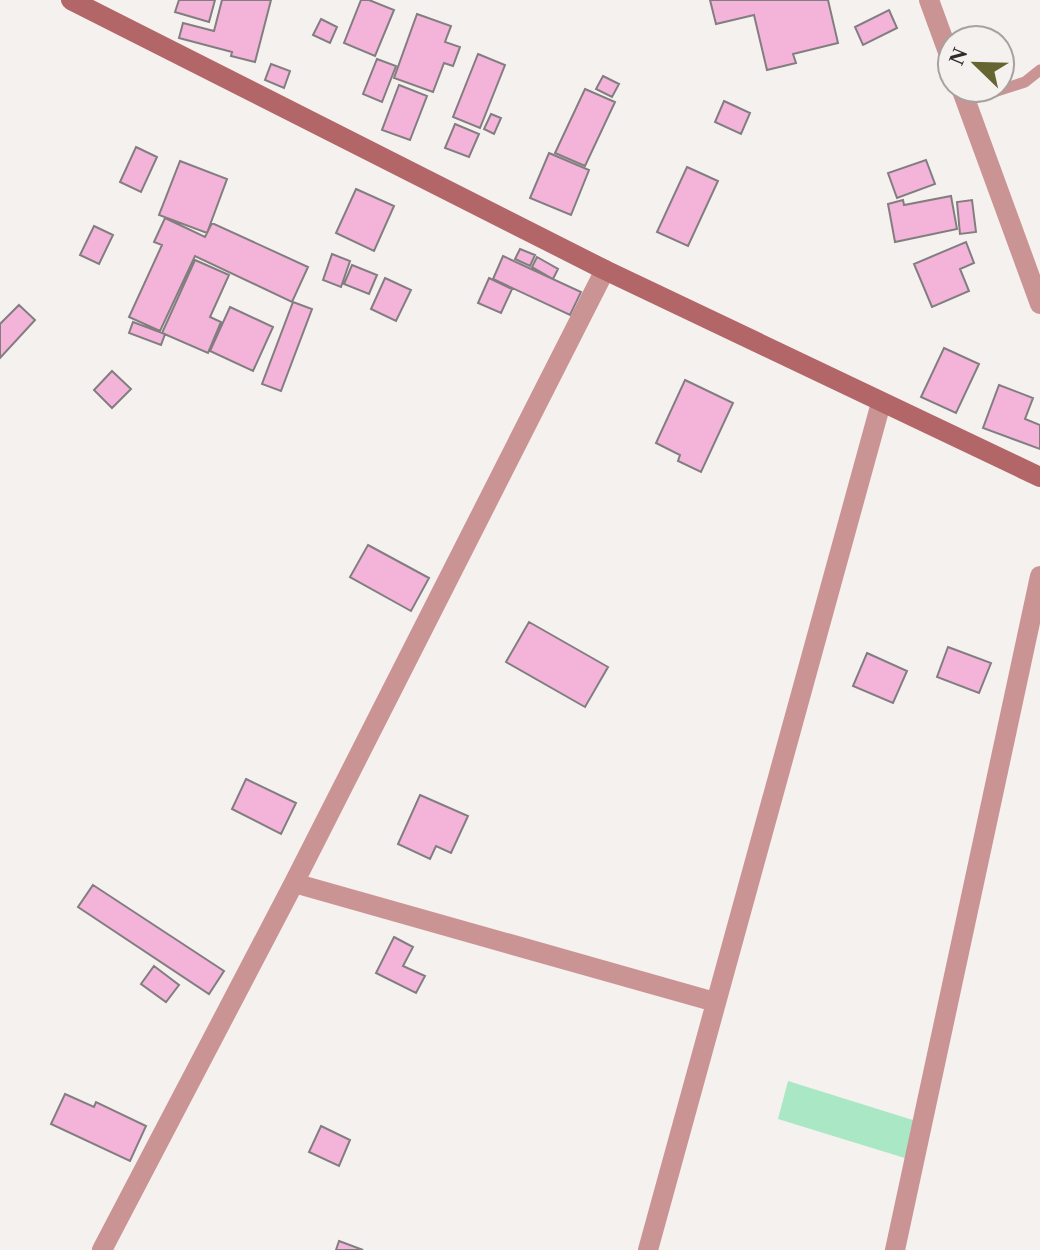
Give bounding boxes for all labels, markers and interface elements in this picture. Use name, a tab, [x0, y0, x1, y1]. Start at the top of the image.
north arrow	[936, 24, 1016, 104]
text: N	[943, 44, 973, 69]

